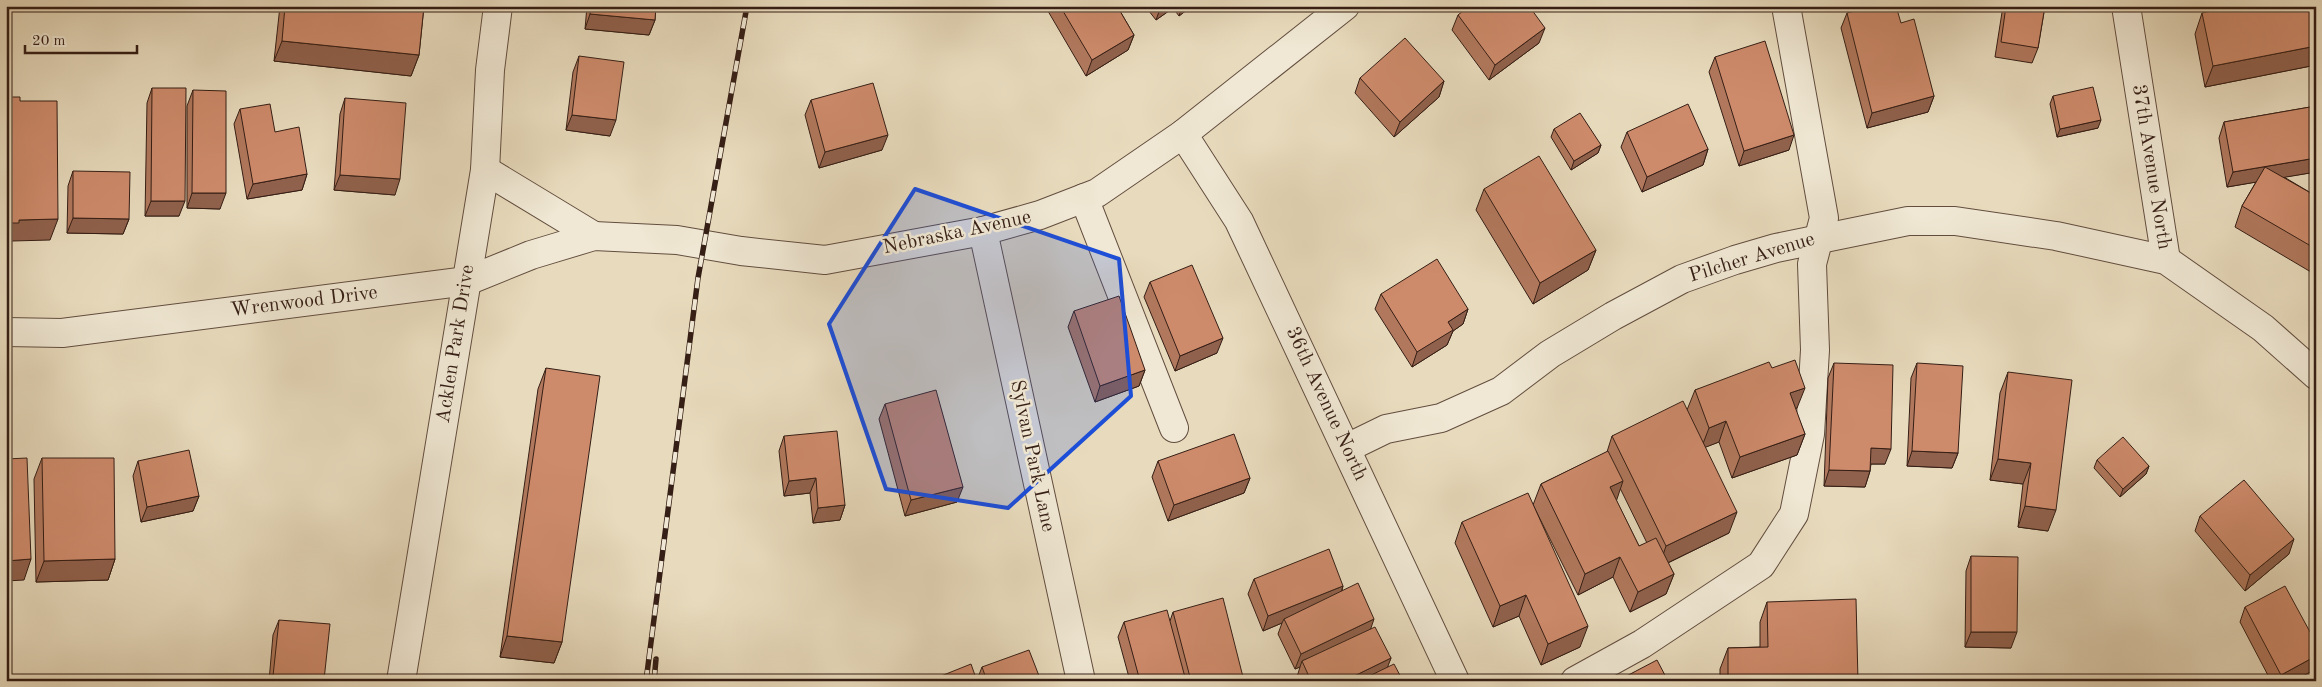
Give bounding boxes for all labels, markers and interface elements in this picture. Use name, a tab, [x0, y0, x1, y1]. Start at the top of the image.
scale bar	[25, 22, 138, 54]
text: 20 m	[32, 34, 66, 49]
street label: 37th Avenue North	[2128, 83, 2174, 251]
street label: Nebraska Avenue	[881, 208, 1033, 258]
street label: Pilcher Avenue	[1687, 229, 1817, 287]
street label: Acklen Park Drive	[434, 263, 478, 425]
street label: Wrenwood Drive	[229, 283, 379, 321]
street label: 36th Avenue North	[1282, 324, 1370, 484]
street label: Sylvan Park Lane	[1006, 378, 1058, 534]

